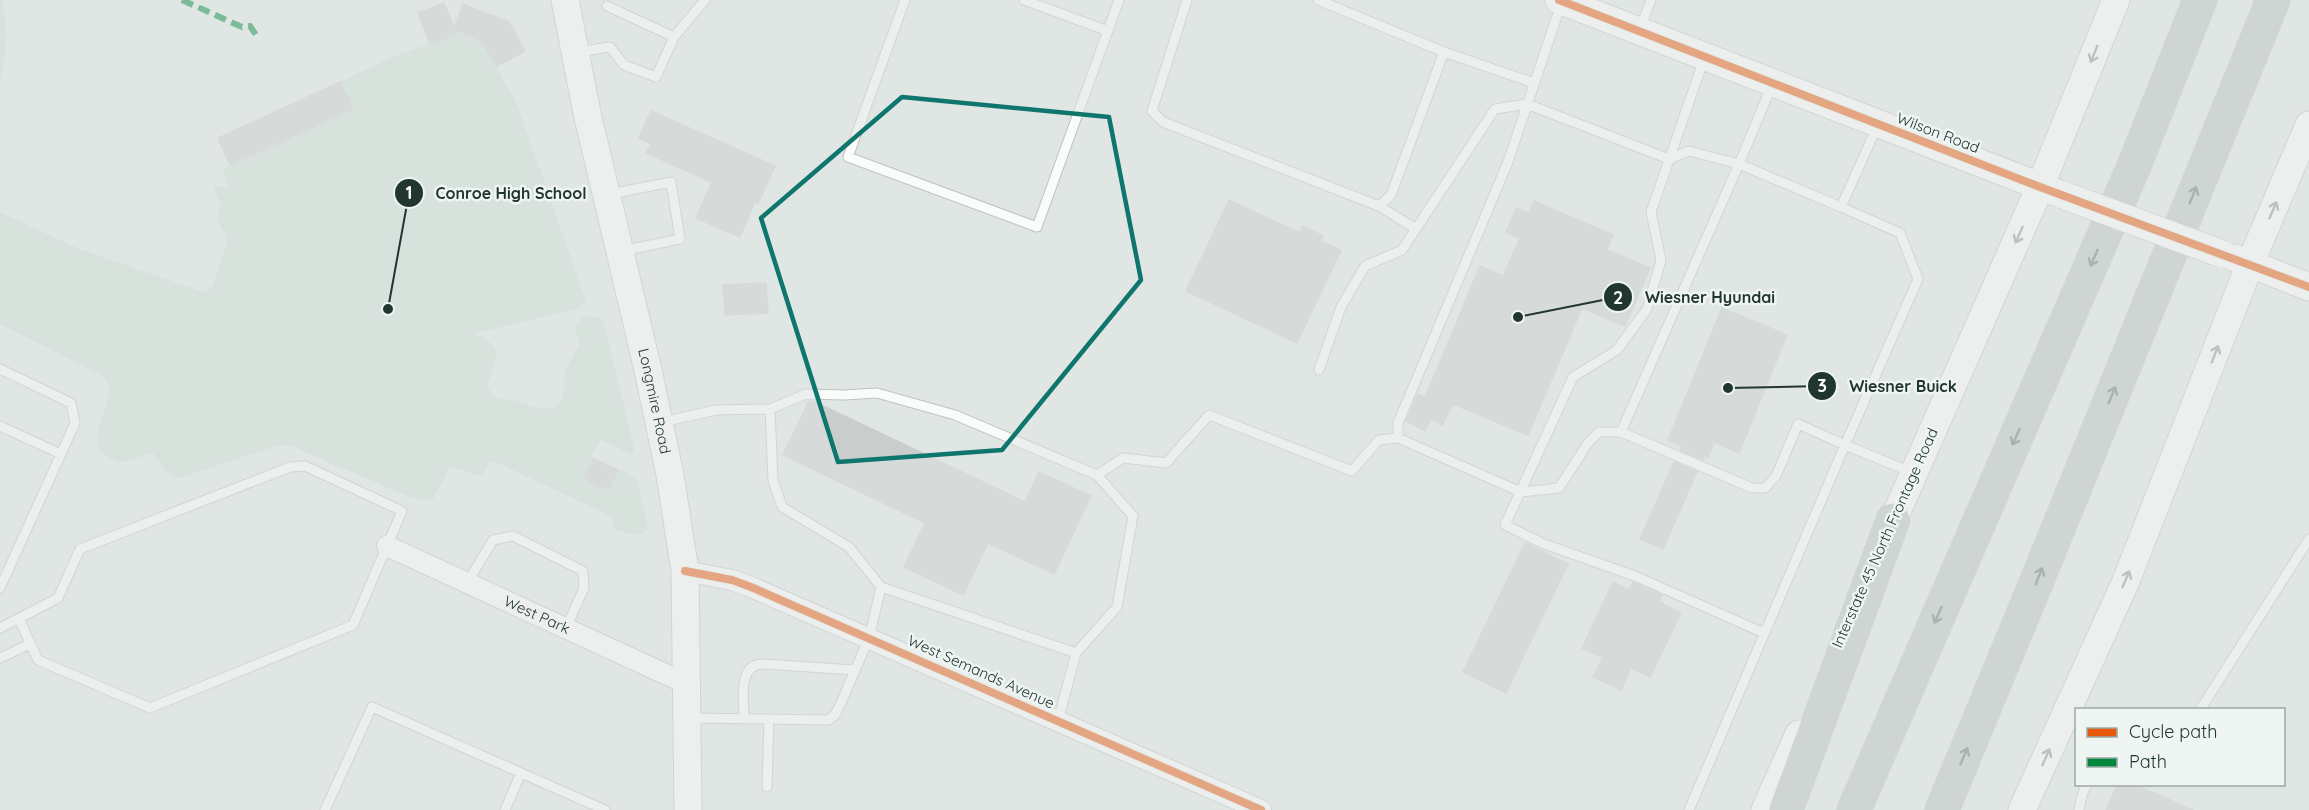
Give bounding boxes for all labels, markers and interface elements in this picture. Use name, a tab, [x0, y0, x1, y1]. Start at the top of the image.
one-way arrow	[2088, 45, 2099, 63]
street label: Wilson Road	[1894, 108, 1982, 157]
callout: Conroe High School	[394, 176, 599, 210]
text: 1	[405, 181, 413, 204]
text: Conroe High School	[436, 183, 586, 203]
one-way arrow	[2188, 186, 2199, 205]
one-way arrow	[2268, 201, 2279, 220]
one-way arrow	[2013, 225, 2025, 243]
one-way arrow	[2088, 248, 2099, 267]
callout: Wiesner Hyundai	[1603, 280, 1788, 314]
text: 2	[1613, 286, 1623, 309]
text: Wiesner Hyundai	[1645, 287, 1775, 307]
one-way arrow	[2210, 345, 2221, 364]
street label: Longmire Road	[634, 346, 675, 455]
callout: Wiesner Buick	[1807, 369, 1968, 403]
text: 3	[1817, 374, 1827, 397]
text: Wiesner Buick	[1849, 376, 1957, 396]
one-way arrow	[2108, 387, 2119, 405]
street label: Interstate 45 North Frontage Road	[1827, 425, 1942, 651]
one-way arrow	[2010, 427, 2021, 445]
one-way arrow	[2034, 567, 2045, 586]
one-way arrow	[2121, 570, 2132, 589]
street label: West Park	[501, 591, 573, 638]
one-way arrow	[1932, 606, 1943, 624]
street label: West Semands Avenue	[905, 631, 1058, 713]
legend	[2075, 708, 2285, 786]
text: Cycle path	[2129, 720, 2217, 743]
one-way arrow	[1959, 747, 1970, 766]
one-way arrow	[2041, 748, 2052, 766]
text: Path	[2129, 750, 2167, 773]

